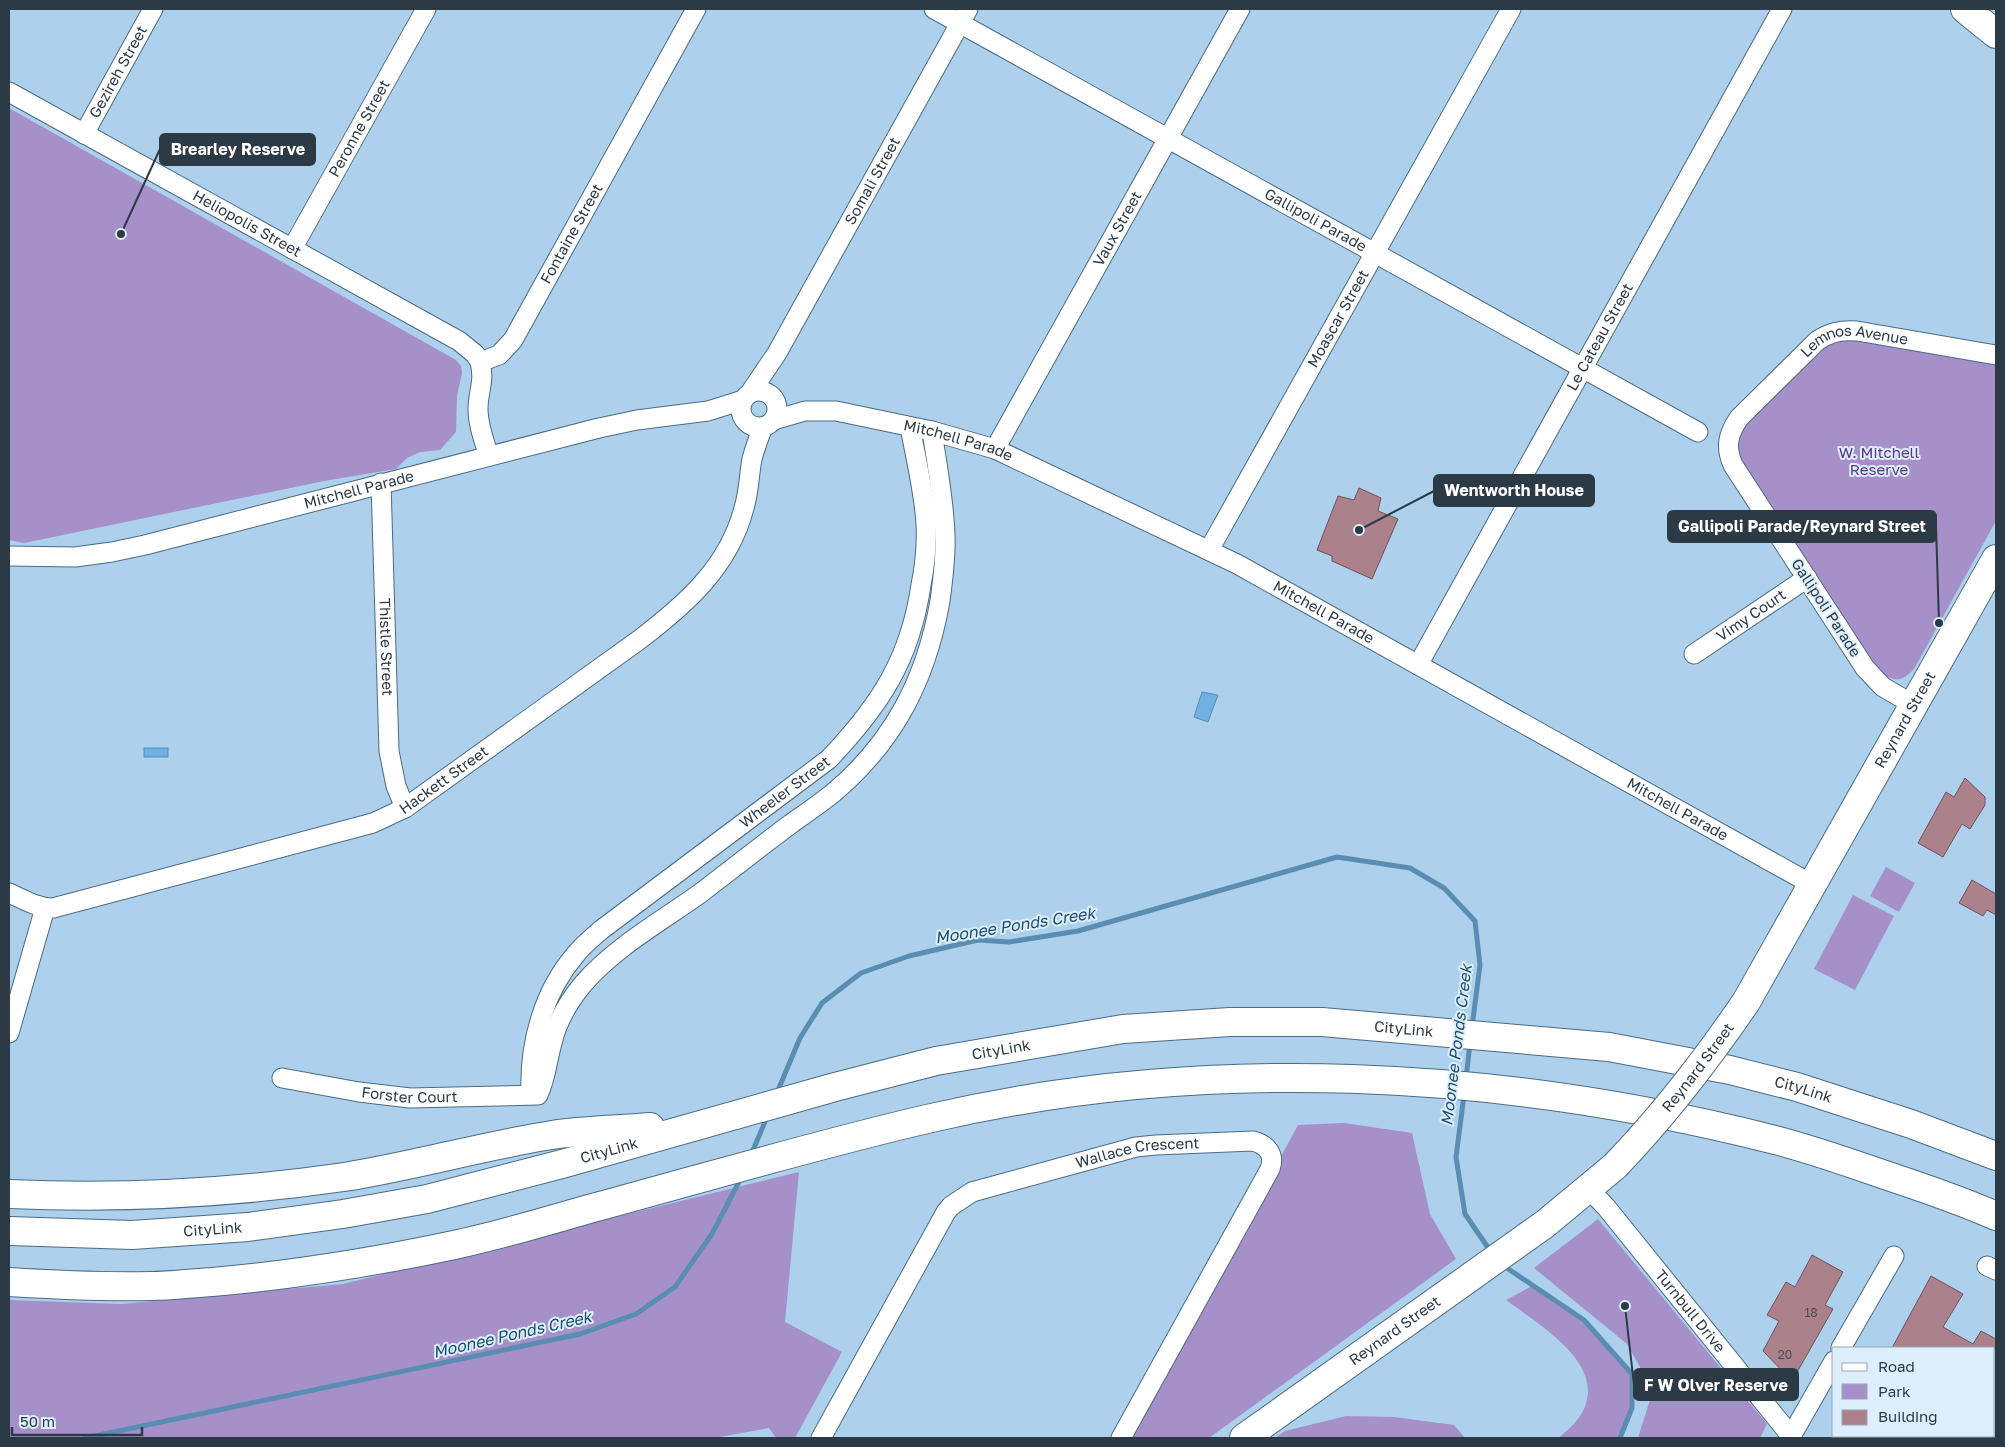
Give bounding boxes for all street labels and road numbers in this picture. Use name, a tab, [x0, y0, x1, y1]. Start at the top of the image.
street label: Gezireh Street	[85, 22, 150, 121]
street label: Peronne Street	[324, 76, 393, 180]
street label: Somali Street	[840, 134, 903, 227]
street label: Fontaine Street	[536, 180, 606, 286]
street label: Gallipoli Parade	[1262, 184, 1370, 255]
street label: Heliopolis Street	[190, 186, 305, 260]
street label: Vaux Street	[1089, 188, 1145, 269]
street label: Moascar Street	[1303, 266, 1372, 370]
street label: Le Cateau Street	[1562, 280, 1636, 393]
street label: Lemnos Avenue	[1796, 321, 1910, 360]
street label: Mitchell Parade	[902, 415, 1016, 464]
street label: Mitchell Parade	[302, 466, 416, 512]
street label: Gallipoli Parade	[1788, 555, 1866, 660]
street label: Mitchell Parade	[1271, 576, 1378, 647]
street label: Vimy Court	[1713, 585, 1789, 644]
street label: Thistle Street	[376, 598, 397, 696]
street label: Reynard Street	[1870, 668, 1939, 771]
street label: Hackett Street	[395, 741, 491, 817]
street label: Wheeler Street	[735, 752, 833, 831]
street label: Mitchell Parade	[1624, 773, 1732, 844]
street label: CityLink	[1374, 1017, 1435, 1040]
street label: Reynard Street	[1657, 1019, 1737, 1115]
street label: CityLink	[970, 1035, 1032, 1063]
street label: CityLink	[1773, 1072, 1835, 1106]
street label: Forster Court	[361, 1082, 458, 1106]
street label: CityLink	[578, 1133, 640, 1166]
street label: Wallace Crescent	[1073, 1133, 1200, 1171]
street label: CityLink	[182, 1217, 243, 1239]
street label: Turnbull Drive	[1652, 1266, 1730, 1356]
street label: Reynard Street	[1345, 1291, 1443, 1369]

